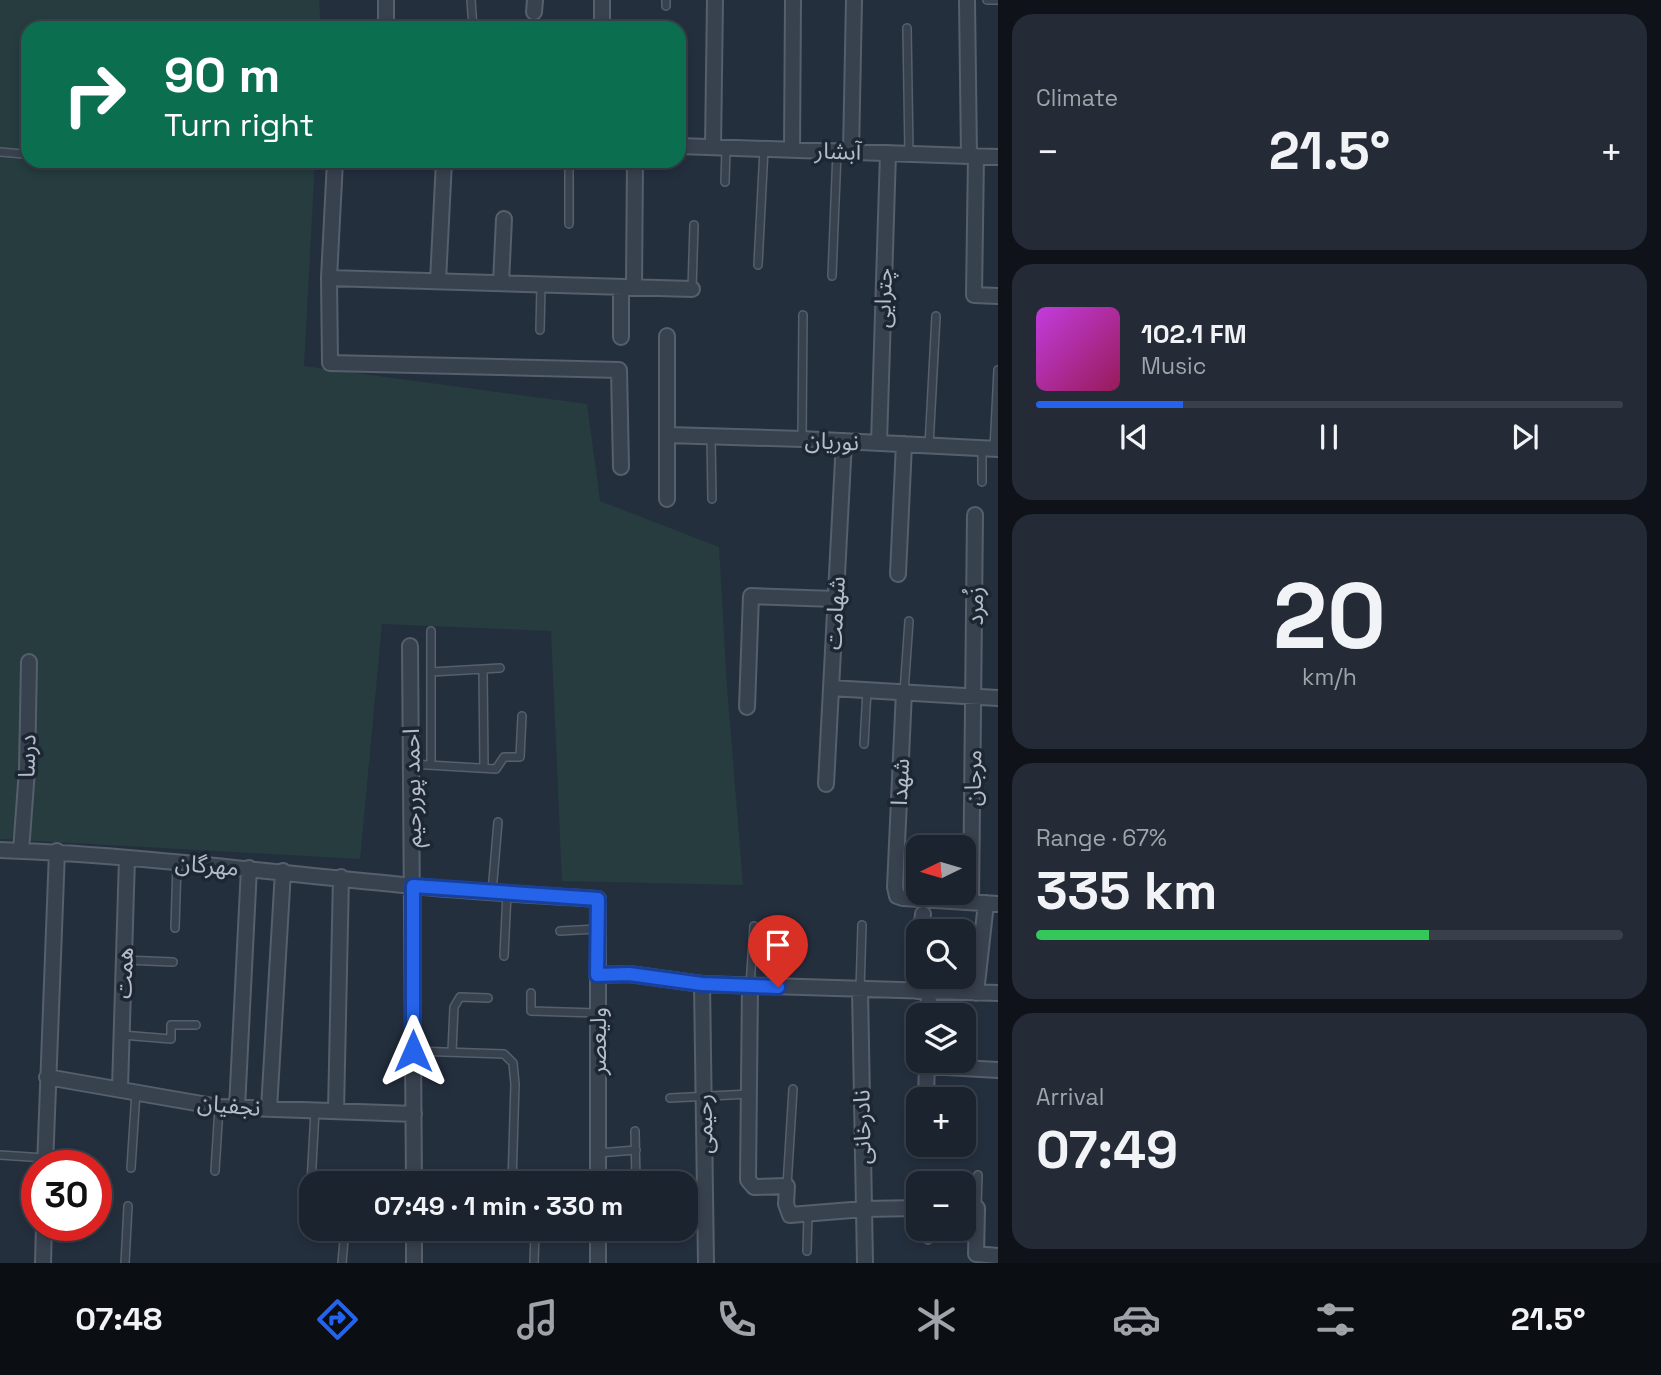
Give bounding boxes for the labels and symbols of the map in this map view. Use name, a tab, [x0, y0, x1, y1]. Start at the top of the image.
street label: آبشار	[813, 135, 863, 167]
street label: چترایی	[867, 268, 899, 328]
street label: نوریان	[804, 425, 860, 457]
street label: شهامت	[818, 575, 852, 651]
street label: زُمرد	[960, 587, 990, 626]
street label: احمد پوررحیم	[396, 728, 430, 848]
street label: درسا	[11, 734, 43, 778]
street label: مرجان	[958, 750, 988, 806]
street label: شهدا	[884, 758, 916, 806]
north arrow	[906, 835, 976, 905]
street label: مهرگان	[174, 847, 240, 883]
pin	[748, 915, 808, 987]
street label: همت	[108, 947, 140, 999]
street label: ولیعصر	[583, 1007, 613, 1076]
position arrow	[376, 1014, 450, 1088]
street label: نجفیان	[196, 1087, 262, 1123]
street label: نادرخانی	[846, 1089, 878, 1165]
street label: رحیمی	[688, 1094, 720, 1154]
speed limit sign: 30	[21, 1150, 112, 1241]

